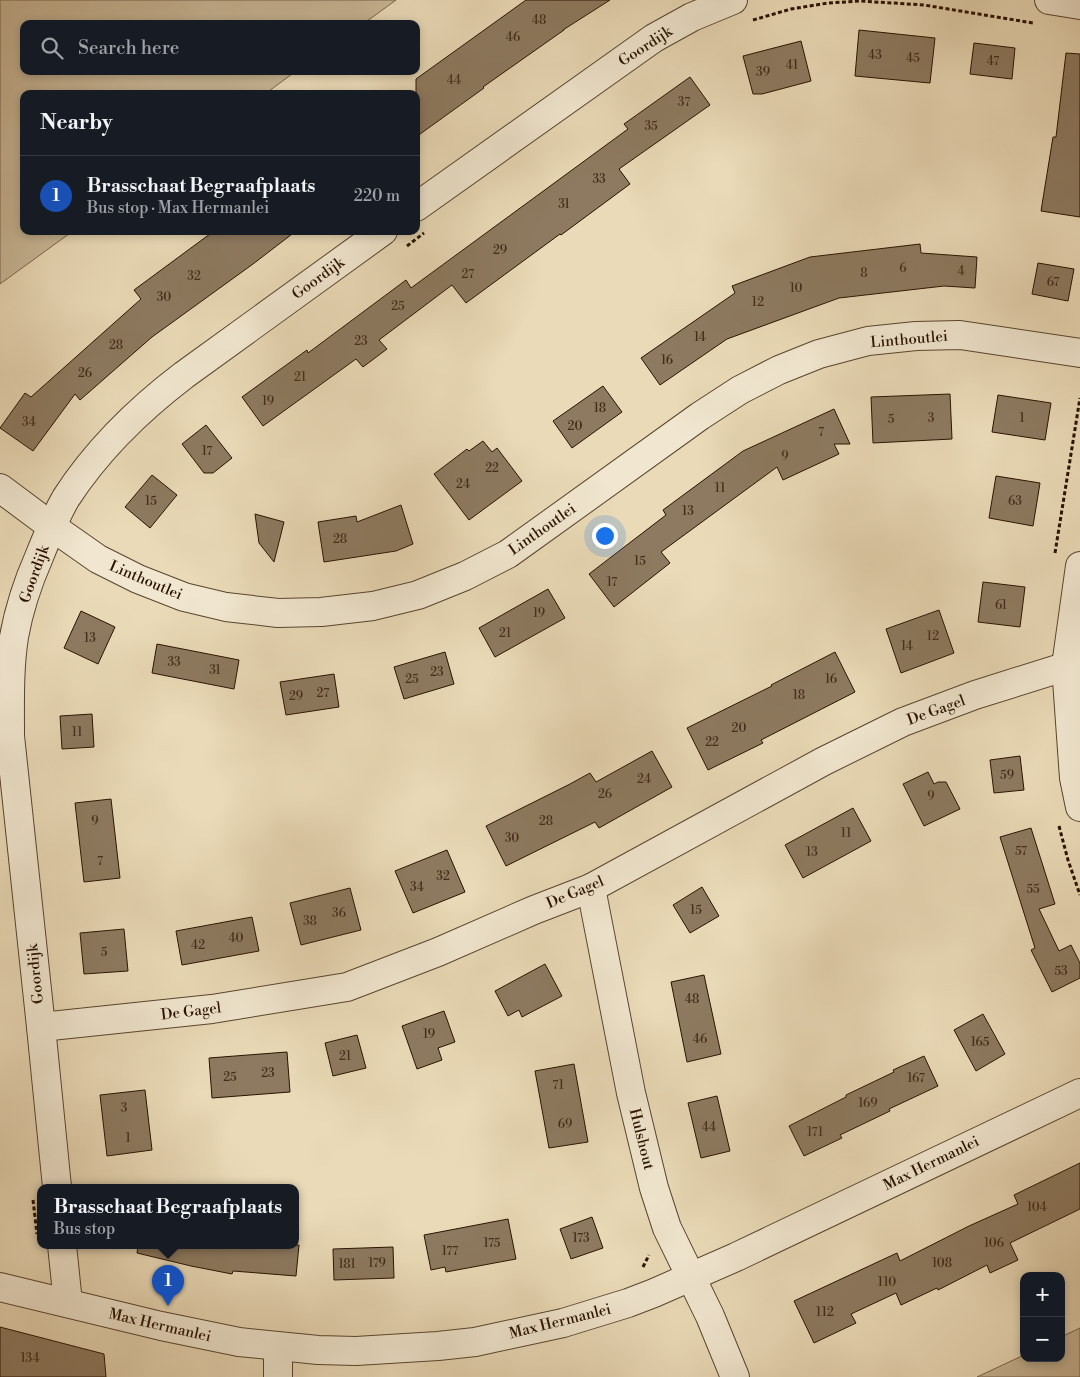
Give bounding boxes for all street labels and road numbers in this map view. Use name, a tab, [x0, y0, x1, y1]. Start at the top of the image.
street label: Goordijk	[615, 21, 677, 71]
street label: Goordijk	[288, 252, 349, 304]
street label: Linthoutlei	[870, 327, 949, 352]
street label: Linthoutlei	[505, 499, 580, 559]
street label: Goordijk	[15, 542, 54, 606]
street label: Linthoutlei	[106, 557, 185, 604]
street label: De Gagel	[904, 691, 968, 730]
street label: De Gagel	[544, 872, 607, 913]
street label: Goordijk	[23, 942, 48, 1005]
street label: De Gagel	[160, 998, 223, 1025]
street label: Hulshout	[625, 1106, 658, 1173]
street label: Max Hermanlei	[880, 1132, 982, 1195]
street label: Max Hermanlei	[507, 1300, 613, 1343]
street label: Max Hermanlei	[107, 1304, 213, 1347]

